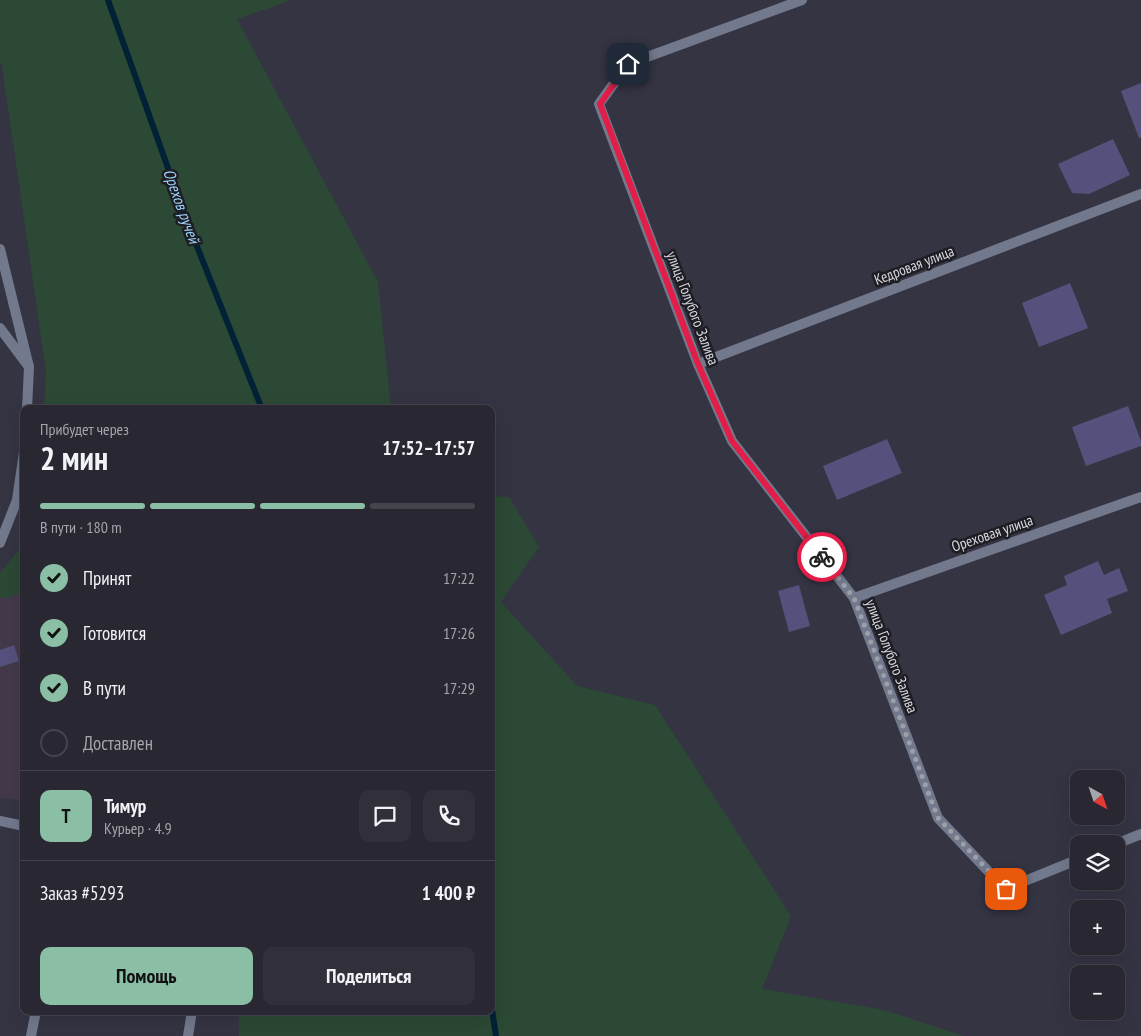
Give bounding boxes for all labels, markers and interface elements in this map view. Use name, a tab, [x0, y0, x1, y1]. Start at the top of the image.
pin	[607, 43, 649, 85]
icon: home	[614, 50, 642, 78]
water label: Орехов ручей	[159, 166, 205, 248]
street label: Кедровая улица	[871, 241, 957, 289]
street label: улица Голубого Залива	[663, 248, 723, 368]
text: Прибудет через	[40, 419, 129, 439]
text: 17:52–17:57	[382, 436, 475, 460]
text: 2 мин	[40, 437, 108, 479]
street label: Ореховая улица	[949, 510, 1035, 556]
text: В пути · 180 m	[40, 517, 122, 537]
courier	[797, 532, 847, 582]
icon: bike	[808, 543, 836, 571]
icon: check	[40, 564, 68, 592]
text: Принят	[83, 566, 131, 590]
text: 17:22	[443, 568, 475, 588]
street label: улица Голубого Залива	[862, 596, 922, 716]
icon: check	[40, 619, 68, 647]
text: Готовится	[83, 621, 146, 645]
text: 17:26	[443, 623, 475, 643]
icon: check	[40, 674, 68, 702]
text: В пути	[83, 676, 126, 700]
text: 17:29	[443, 678, 475, 698]
text: Доставлен	[83, 731, 153, 755]
north arrow	[1070, 770, 1125, 825]
map controls	[1070, 770, 1125, 1020]
button: chat	[359, 790, 411, 842]
button: phone	[423, 790, 475, 842]
text: Тимур	[104, 794, 146, 818]
text: Т	[61, 804, 71, 828]
text: Курьер · 4.9	[104, 818, 172, 838]
button: layers	[1070, 835, 1125, 890]
pin	[985, 868, 1027, 910]
icon: bag	[992, 875, 1020, 903]
text: Заказ #5293	[40, 881, 124, 905]
text: 1 400 ₽	[422, 881, 475, 905]
button: +	[1070, 900, 1125, 955]
button: Помощь	[40, 947, 253, 1005]
button: Поделиться	[263, 947, 475, 1005]
button: −	[1070, 965, 1125, 1020]

